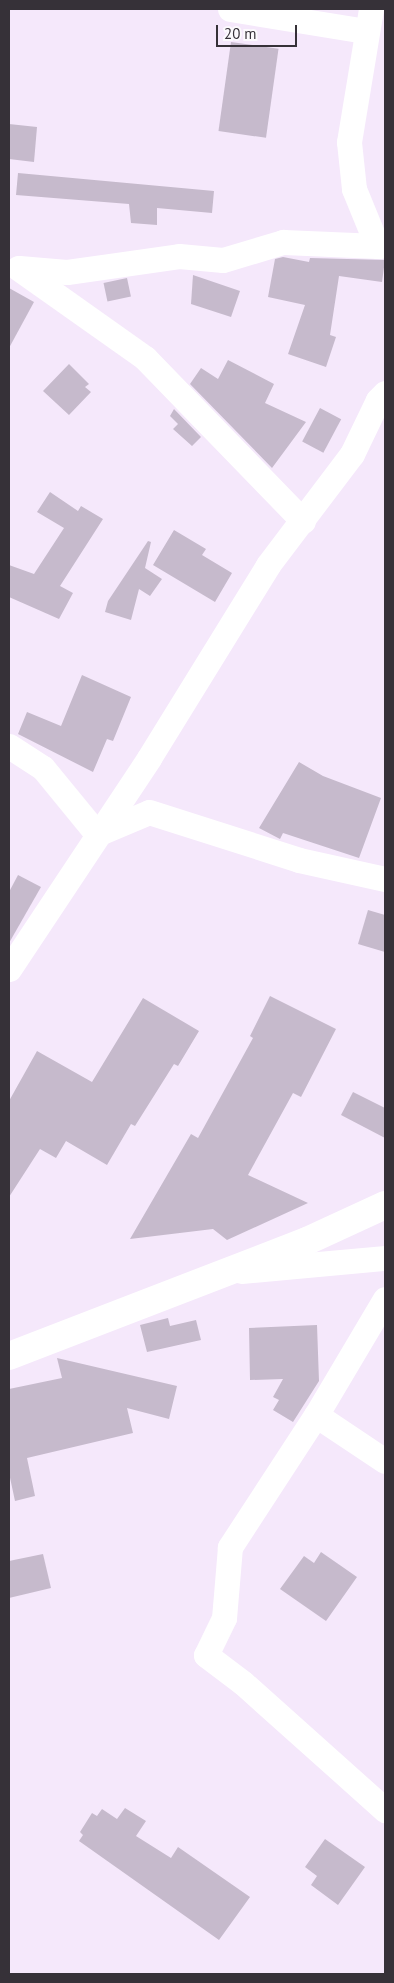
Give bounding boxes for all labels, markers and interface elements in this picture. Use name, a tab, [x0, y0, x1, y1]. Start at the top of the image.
scale bar	[219, 15, 300, 47]
text: 20 m	[224, 24, 257, 43]

